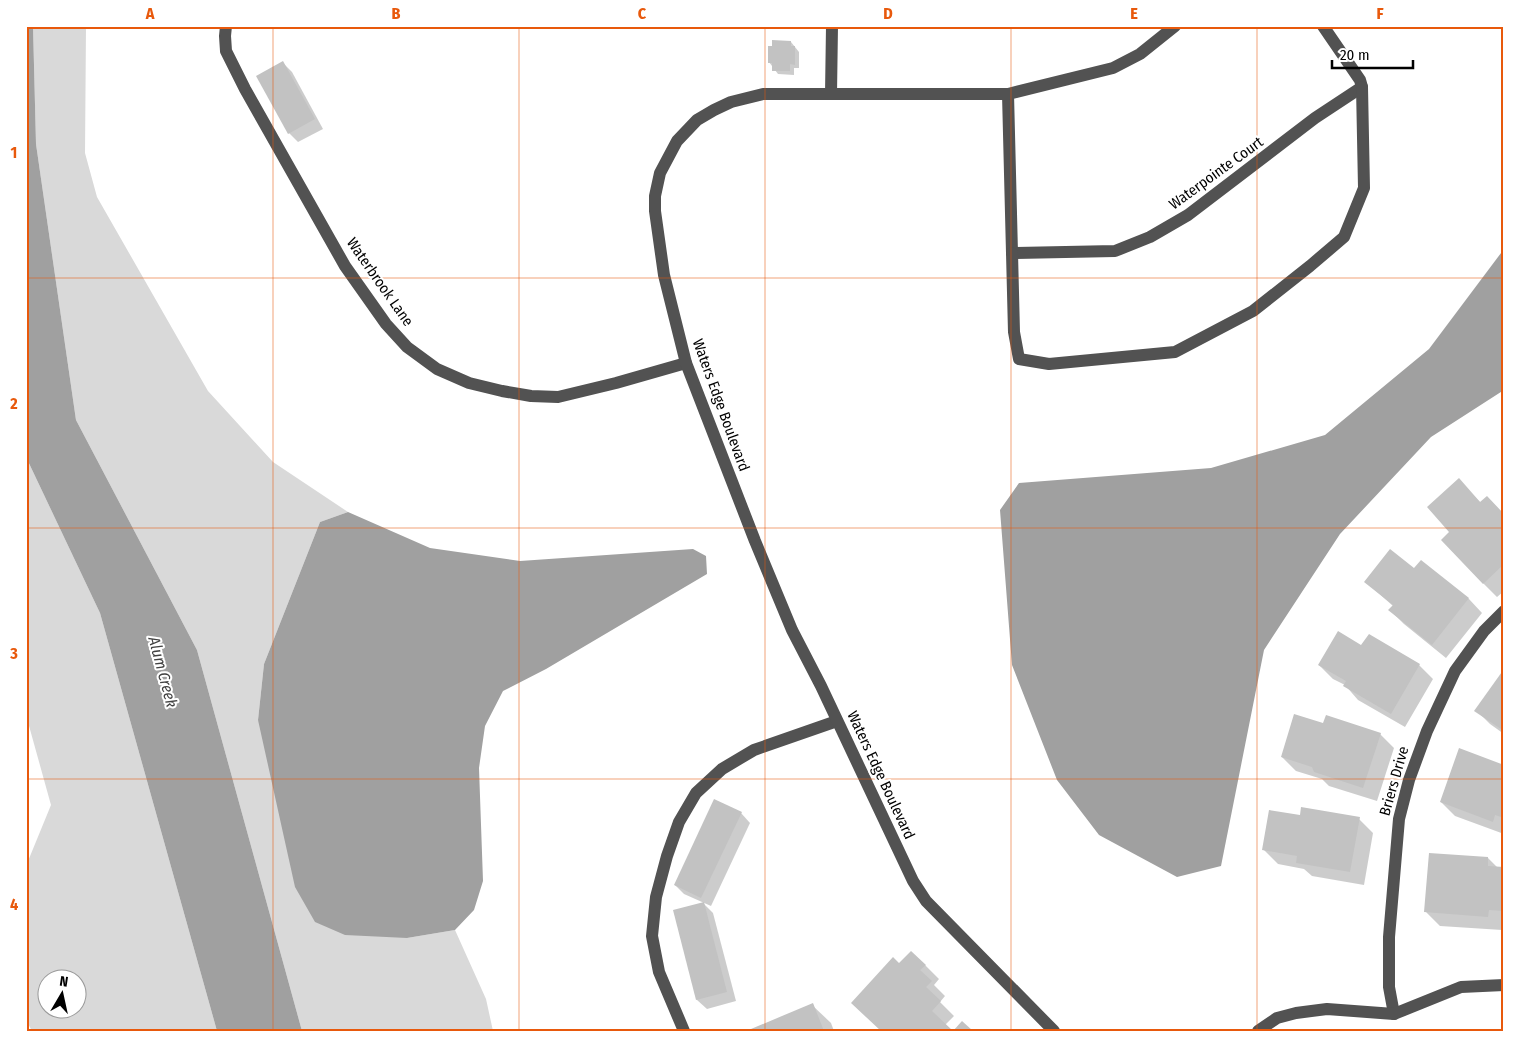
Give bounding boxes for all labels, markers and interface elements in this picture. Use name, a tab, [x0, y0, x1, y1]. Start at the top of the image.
text: A	[145, 4, 155, 23]
text: B	[392, 4, 401, 23]
text: C	[638, 4, 647, 23]
text: D	[883, 4, 893, 23]
text: E	[1130, 4, 1138, 23]
text: F	[1376, 4, 1384, 23]
scale bar	[1332, 38, 1414, 70]
text: 20 m	[1340, 46, 1370, 64]
street label: Waterpointe Court	[1165, 133, 1267, 213]
text: 1	[11, 143, 17, 162]
street label: Waterbrook Lane	[343, 234, 417, 330]
street label: Waters Edge Boulevard	[689, 336, 753, 474]
text: 2	[9, 394, 18, 413]
water label: Alum Creek	[144, 633, 182, 710]
text: 3	[9, 644, 18, 663]
street label: Waters Edge Boulevard	[843, 708, 919, 842]
street label: Briers Drive	[1376, 744, 1412, 818]
text: 4	[10, 895, 18, 914]
north arrow	[38, 970, 88, 1020]
text: N	[58, 973, 69, 991]

